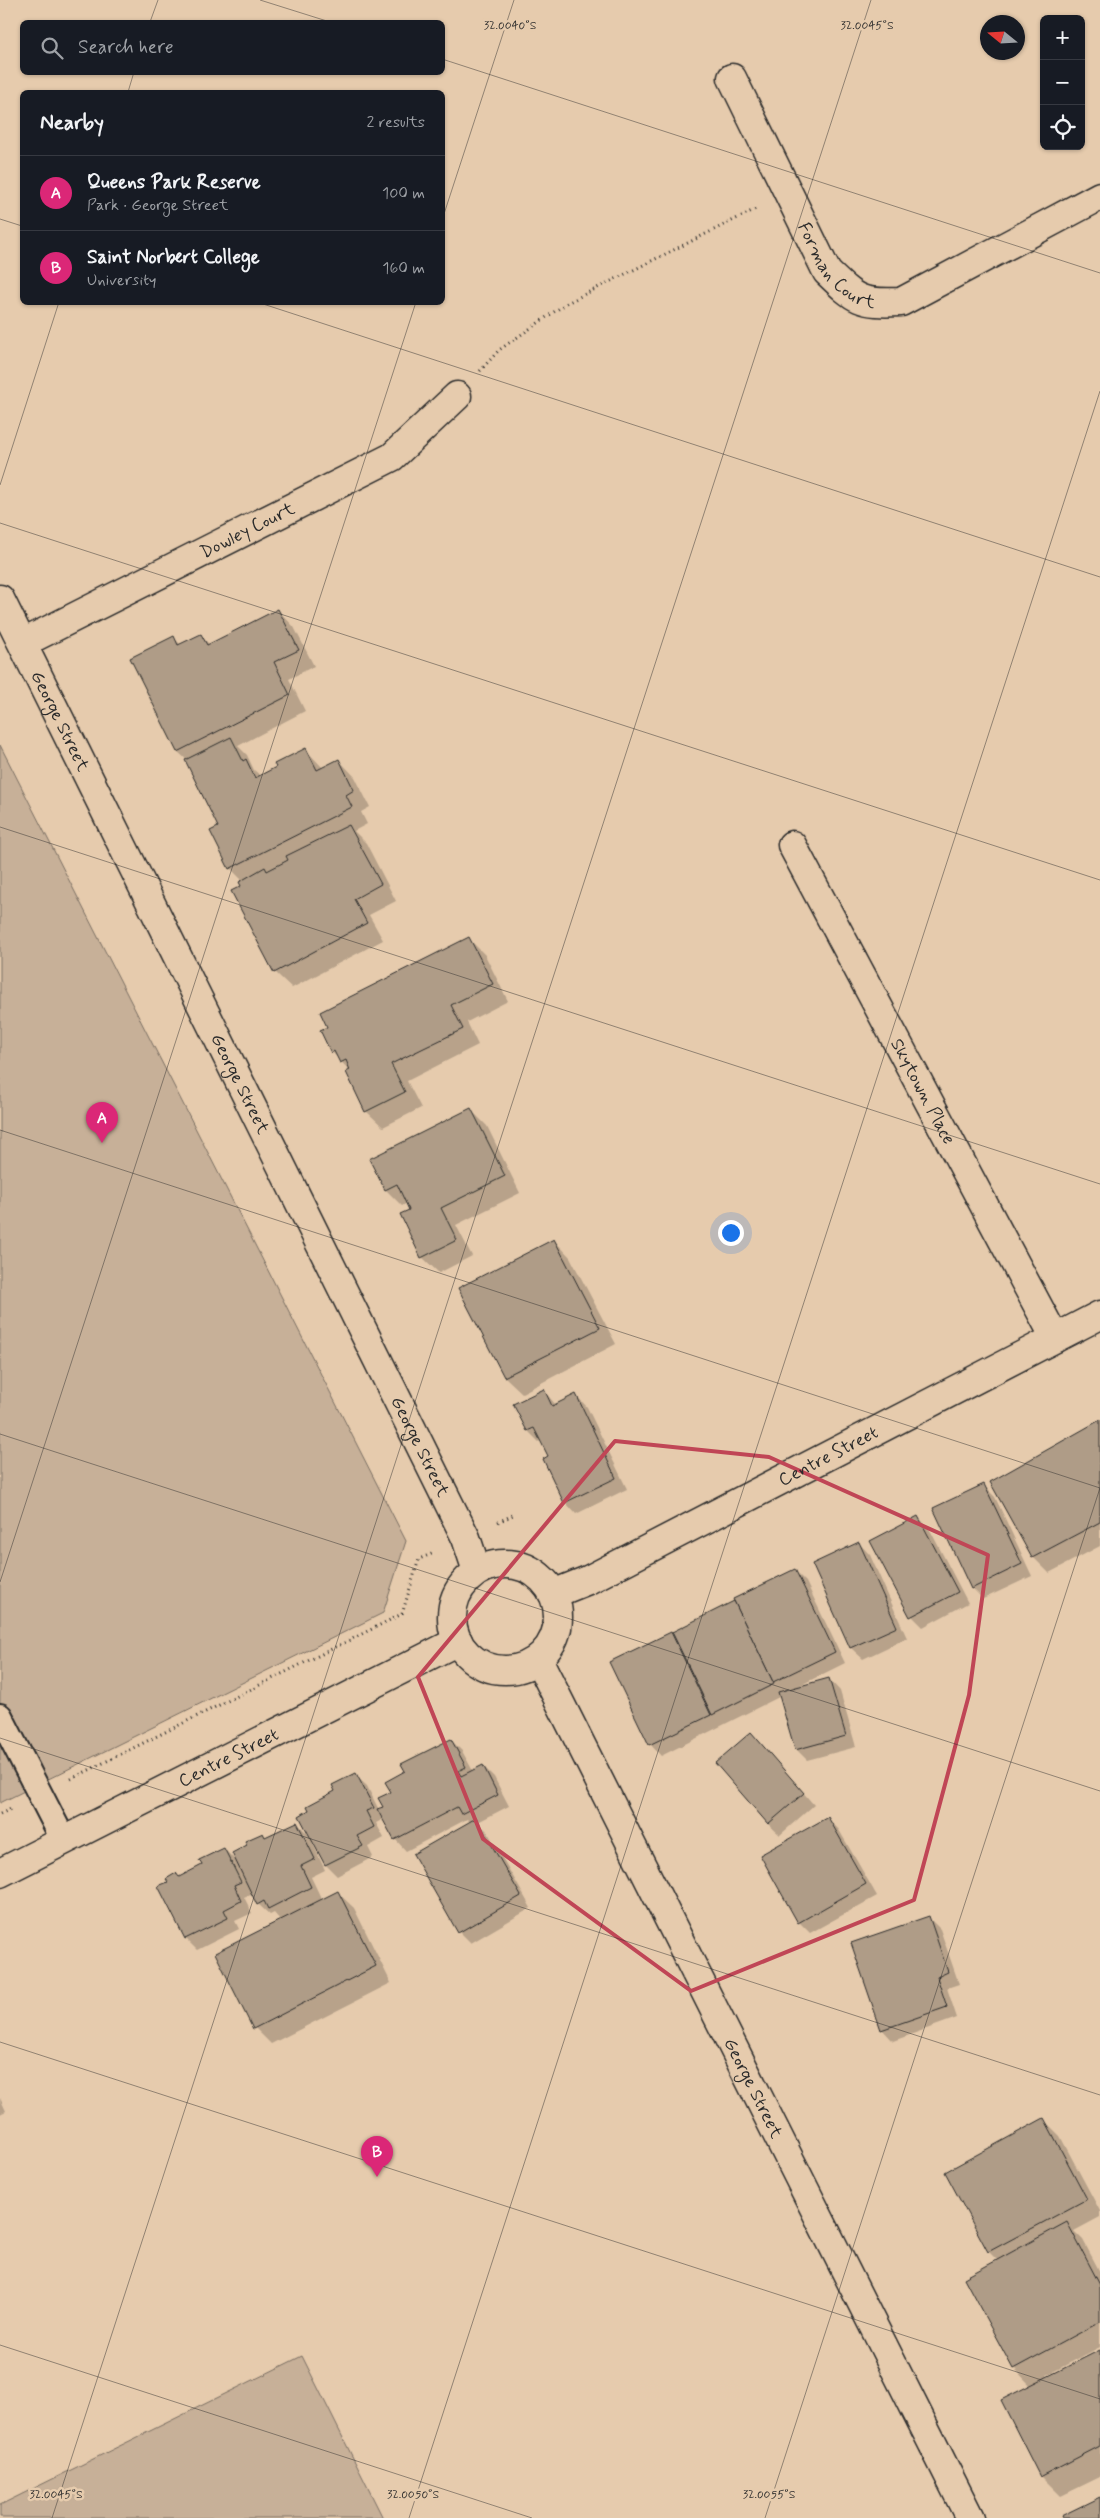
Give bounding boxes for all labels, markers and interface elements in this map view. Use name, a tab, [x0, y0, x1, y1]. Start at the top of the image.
north arrow	[980, 15, 1025, 60]
map controls	[1040, 15, 1085, 150]
button: +	[1040, 15, 1085, 60]
text: 32.0040°S	[484, 18, 537, 34]
text: 32.0045°S	[840, 18, 894, 34]
search box	[20, 20, 445, 75]
icon: search	[38, 34, 66, 62]
text: Search here	[78, 35, 174, 60]
button: −	[1040, 60, 1085, 105]
button: locate	[1040, 105, 1085, 150]
text: Nearby	[40, 109, 104, 137]
text: 2 results	[367, 112, 425, 133]
text: Queens Park Reserve	[87, 170, 261, 195]
text: A	[51, 183, 61, 204]
text: 100 m	[382, 183, 425, 204]
text: Park · George Street	[87, 195, 228, 216]
street label: Forman Court	[791, 218, 877, 315]
text: Saint Norbert College	[87, 245, 260, 270]
text: B	[51, 258, 61, 279]
text: 160 m	[382, 258, 425, 279]
text: University	[87, 270, 157, 291]
street label: Dowley Court	[196, 497, 299, 565]
street label: George Street	[24, 667, 95, 776]
street label: George Street	[205, 1030, 275, 1139]
street label: Skytown Place	[884, 1035, 960, 1149]
pin: A	[86, 1102, 118, 1143]
your location	[718, 1220, 744, 1246]
street label: George Street	[385, 1392, 455, 1502]
street label: Centre Street	[775, 1421, 883, 1492]
street label: Centre Street	[175, 1723, 283, 1794]
street label: George Street	[717, 2034, 788, 2143]
pin: B	[361, 2136, 393, 2177]
text: 32.0045°S	[29, 2487, 83, 2503]
text: 32.0050°S	[387, 2487, 439, 2503]
text: 32.0055°S	[743, 2487, 796, 2503]

